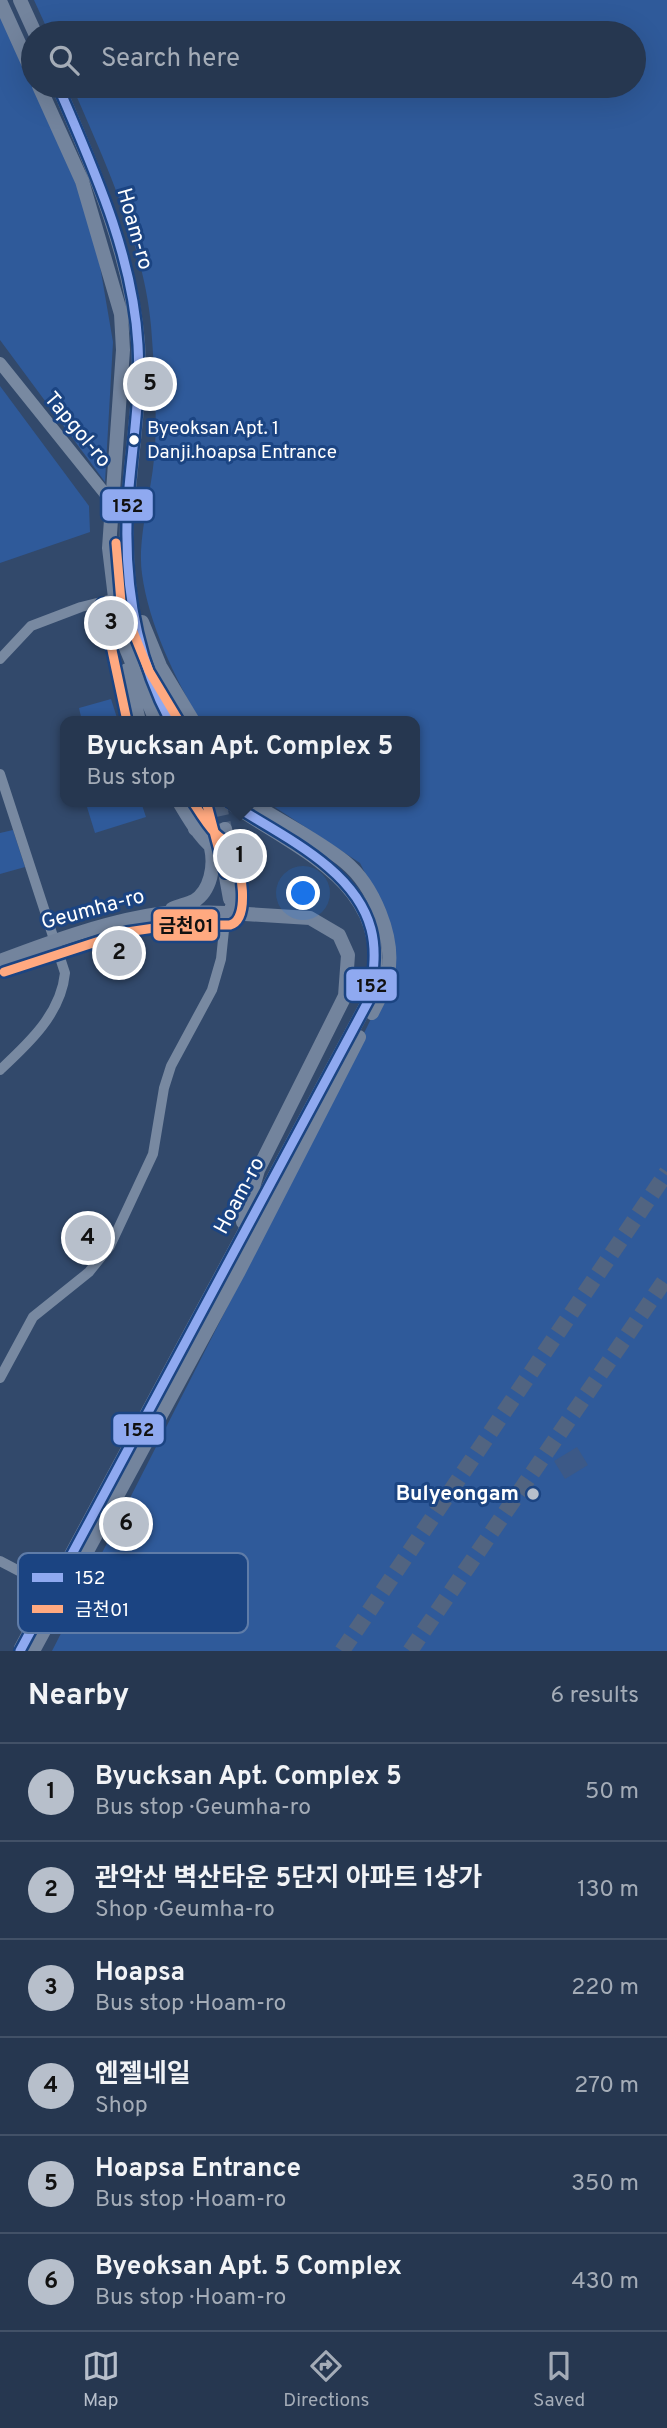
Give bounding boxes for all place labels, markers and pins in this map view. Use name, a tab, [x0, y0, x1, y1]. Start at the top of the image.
pin: 5	[127, 358, 173, 410]
place label: Byeoksan Apt. 1 Danji.hoapsa Entrance	[147, 417, 337, 465]
marker: Byeoksan Apt. 1 Danji.hoapsa Entrance	[127, 433, 141, 447]
pin: 3	[88, 597, 134, 649]
pin: 1	[217, 830, 263, 882]
pin: 2	[96, 927, 142, 979]
pin: 4	[65, 1212, 111, 1264]
place label: Bulyeongam	[396, 1481, 519, 1508]
marker: Bulyeongam	[525, 1486, 541, 1502]
pin: 6	[103, 1498, 149, 1550]

